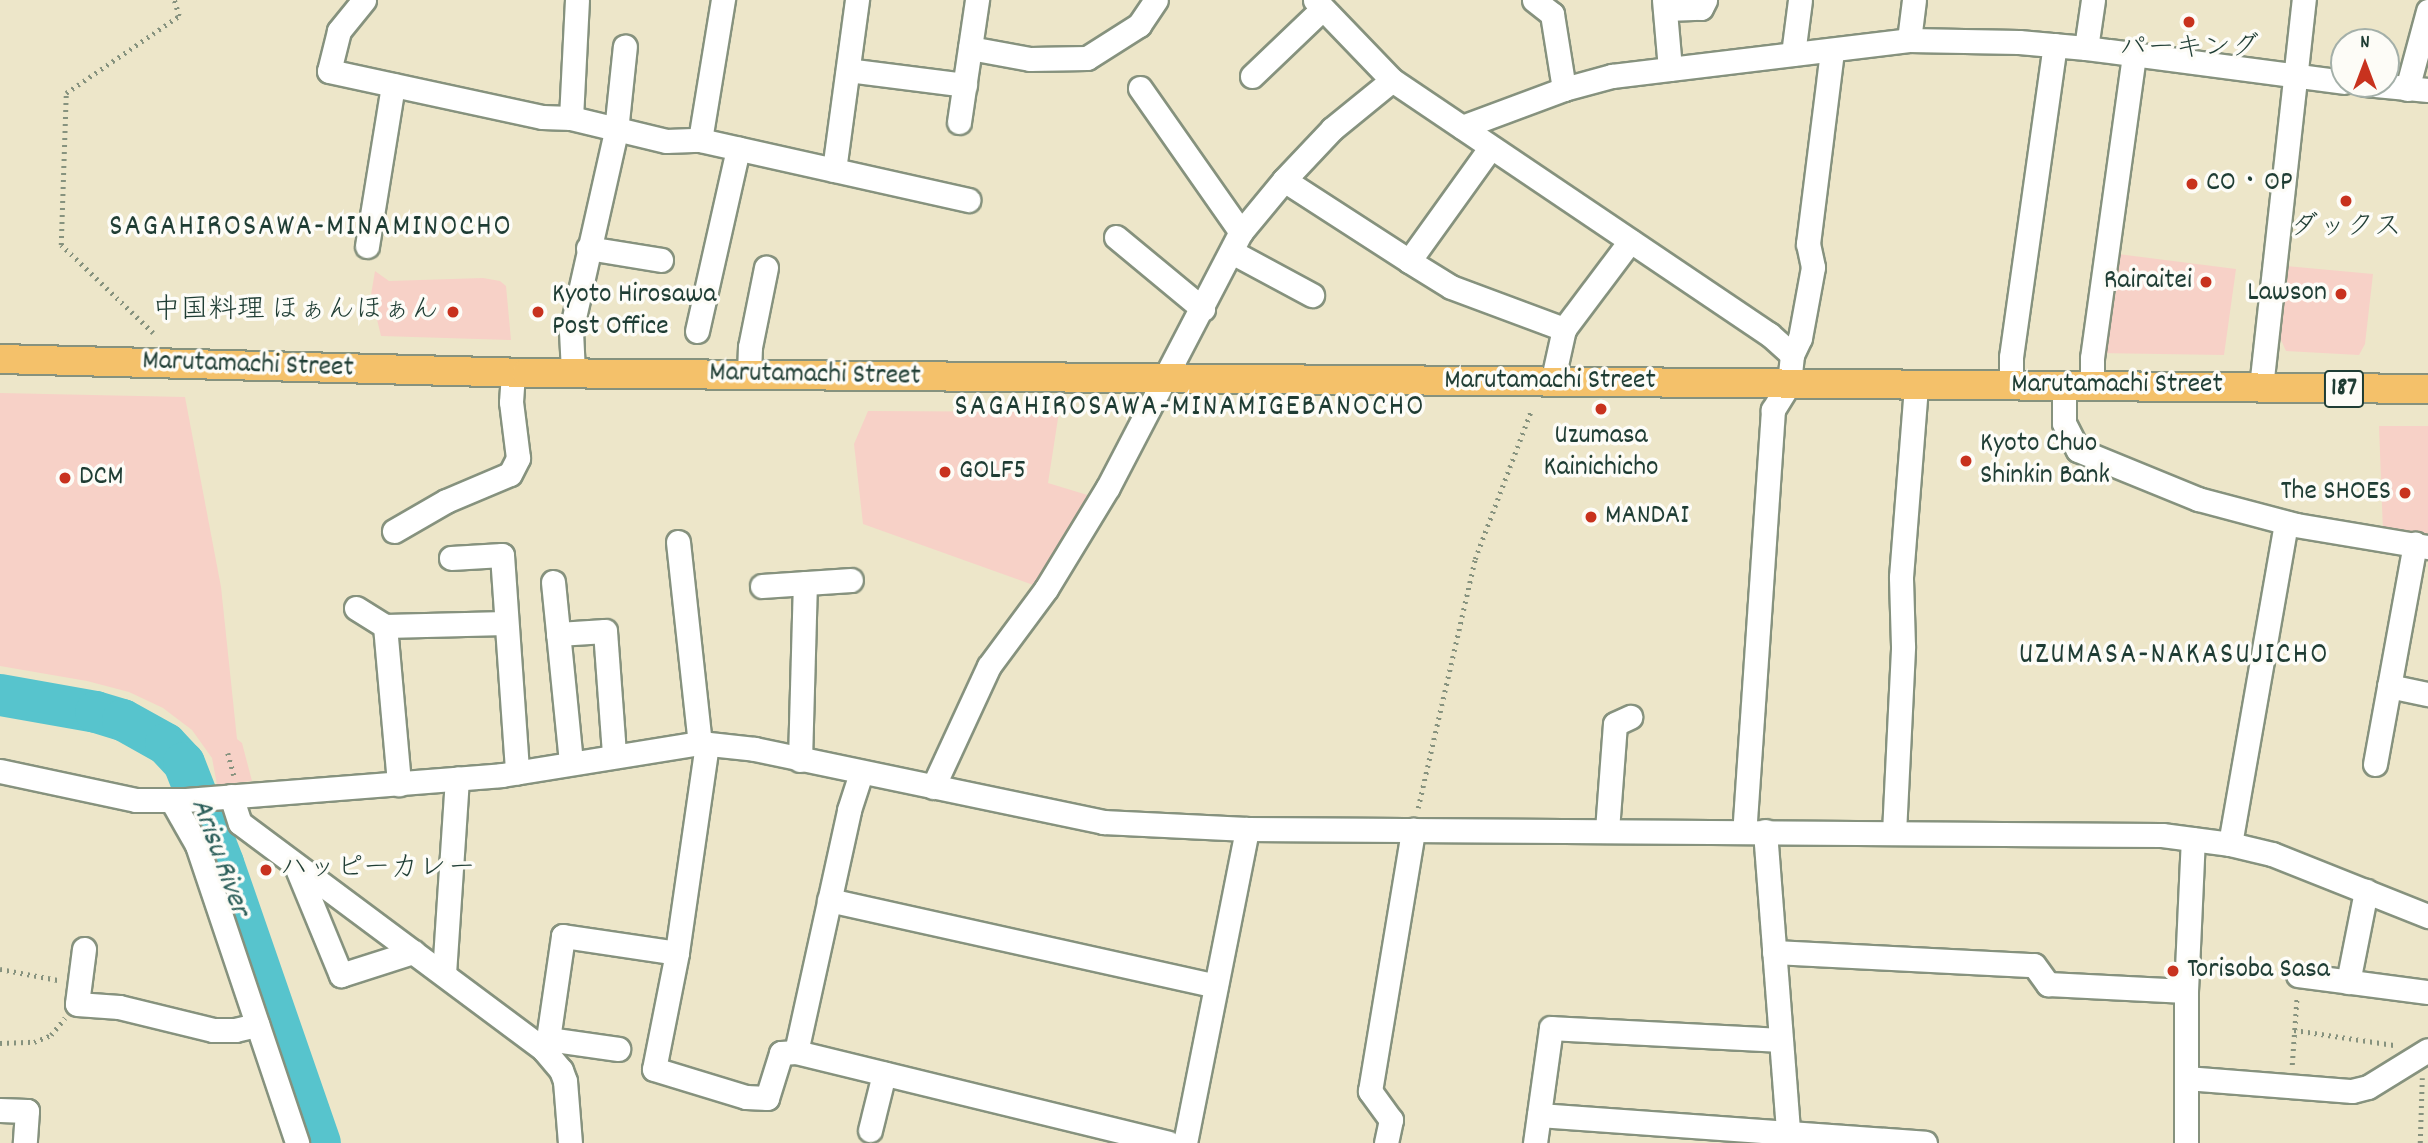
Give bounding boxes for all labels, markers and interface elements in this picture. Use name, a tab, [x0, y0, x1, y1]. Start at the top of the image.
marker: パーキング	[2181, 14, 2197, 30]
north arrow	[2330, 28, 2400, 98]
text: N	[2360, 30, 2370, 57]
place label: パーキング	[2119, 33, 2259, 67]
place label: CO・OP	[2206, 167, 2293, 201]
marker: CO・OP	[2184, 176, 2200, 192]
marker: ダックス	[2338, 193, 2354, 209]
district label: SAGAHIROSAWA-MINAMINOCHO	[112, 211, 510, 247]
place label: ダックス	[2290, 212, 2402, 246]
place label: Rairaitei	[2104, 265, 2192, 299]
marker: Rairaitei	[2198, 274, 2214, 290]
place label: Lawson	[2247, 277, 2327, 311]
place label: Kyoto Hirosawa Post Office	[552, 279, 716, 345]
marker: Lawson	[2333, 286, 2349, 302]
place label: 中国料理 ほぁんほぁん	[153, 295, 439, 329]
marker: 中国料理 ほぁんほぁん	[445, 304, 461, 320]
marker: Kyoto Hirosawa Post Office	[530, 304, 546, 320]
street label: Marutamachi Street	[142, 346, 354, 386]
street label: Marutamachi Street	[709, 357, 921, 395]
street label: Marutamachi Street	[1444, 365, 1656, 399]
road number: 187	[2323, 366, 2365, 412]
street label: Marutamachi Street	[2011, 369, 2223, 403]
district label: SAGAHIROSAWA-MINAMIGEBANOCHO	[958, 391, 1422, 427]
marker: Uzumasa Kainichicho	[1593, 401, 1609, 417]
place label: Uzumasa Kainichicho	[1544, 420, 1658, 486]
place label: Kyoto Chuo Shinkin Bank	[1980, 428, 2110, 494]
marker: Kyoto Chuo Shinkin Bank	[1958, 453, 1974, 469]
place label: GOLF5	[959, 455, 1026, 489]
place label: DCM	[79, 461, 124, 495]
marker: GOLF5	[937, 464, 953, 480]
marker: DCM	[57, 470, 73, 486]
place label: The SHOES	[2280, 476, 2391, 510]
marker: The SHOES	[2397, 485, 2413, 501]
place label: MANDAI	[1605, 500, 1689, 534]
marker: MANDAI	[1583, 509, 1599, 525]
district label: UZUMASA-NAKASUJICHO	[2021, 639, 2327, 675]
water label: Arisu River	[180, 794, 256, 922]
place label: ハッピーカレー	[280, 853, 476, 887]
marker: ハッピーカレー	[258, 862, 274, 878]
place label: Torisoba Sasa	[2187, 954, 2330, 988]
marker: Torisoba Sasa	[2165, 963, 2181, 979]

